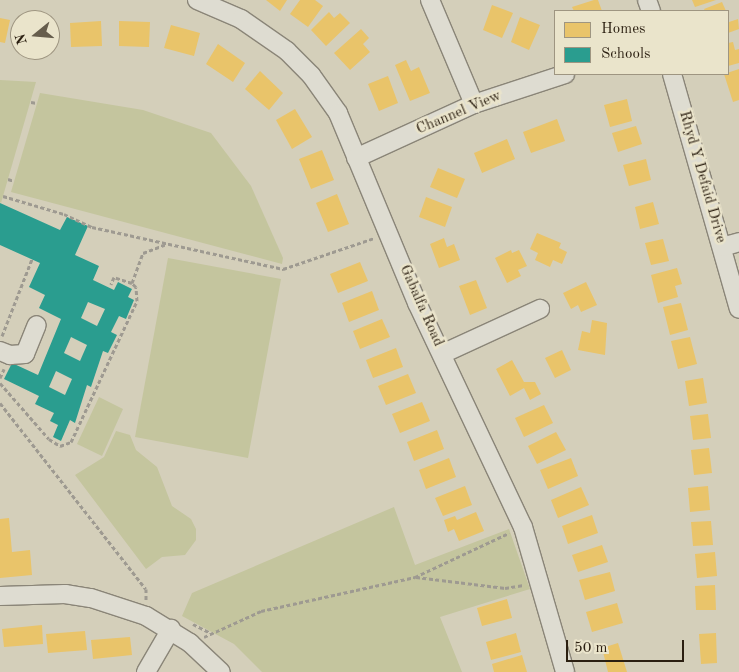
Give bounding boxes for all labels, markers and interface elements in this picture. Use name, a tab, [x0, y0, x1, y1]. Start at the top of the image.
north arrow	[10, 10, 60, 60]
legend	[554, 10, 729, 75]
text: Homes	[601, 22, 646, 37]
text: N	[13, 32, 30, 46]
text: Schools	[601, 47, 650, 62]
street label: Channel View	[414, 87, 504, 139]
street label: Rhyd Y Defaid Drive	[675, 109, 729, 245]
street label: Gabalfa Road	[395, 262, 447, 350]
scale bar	[569, 630, 686, 662]
text: 50 m	[574, 641, 608, 656]

